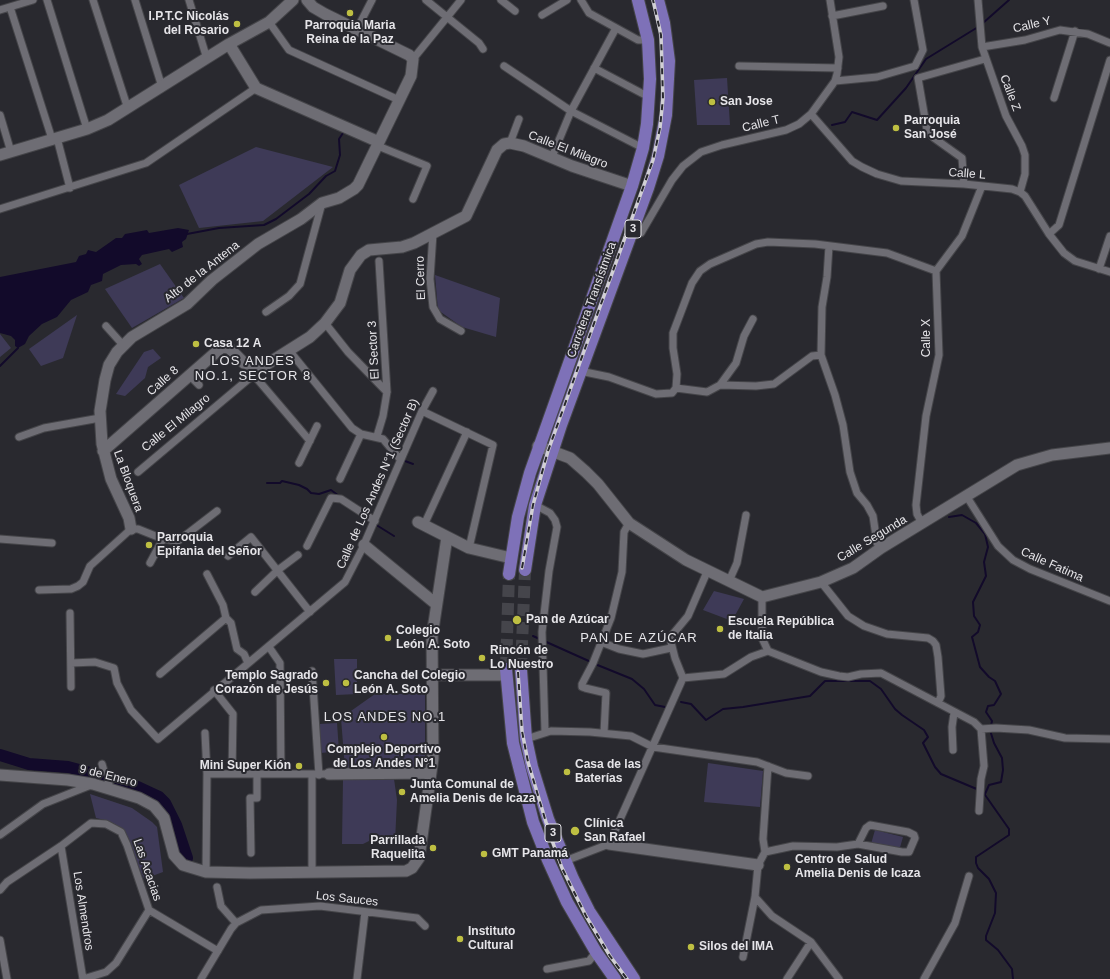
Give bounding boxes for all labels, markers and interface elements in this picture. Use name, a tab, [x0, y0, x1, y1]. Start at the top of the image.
marker: Parroquia Maria Reina de la Paz	[345, 8, 355, 18]
place label: I.P.T.C Nicolás del Rosario	[149, 10, 229, 38]
street label: Calle Y	[1012, 14, 1052, 36]
marker: I.P.T.C Nicolás del Rosario	[232, 19, 242, 29]
place label: Parroquia Maria Reina de la Paz	[305, 19, 395, 47]
street label: Calle Z	[996, 73, 1024, 113]
place label: San Jose	[720, 95, 773, 109]
marker: San Jose	[707, 97, 717, 107]
street label: Calle T	[741, 112, 781, 136]
place label: Parroquia San José	[904, 114, 960, 142]
marker: Parroquia San José	[891, 123, 901, 133]
street label: Calle El Milagro	[526, 128, 610, 172]
street label: Calle L	[948, 166, 986, 182]
road number: 3	[625, 220, 641, 238]
street label: Alto de la Antena	[162, 238, 242, 306]
street label: Carretera Transístmica	[564, 240, 620, 360]
street label: El Cerro	[413, 256, 429, 300]
street label: Calle X	[920, 319, 934, 357]
street label: El Sector 3	[365, 320, 383, 380]
place label: Casa 12 A	[204, 337, 261, 351]
marker: Casa 12 A	[191, 339, 201, 349]
district label: LOS ANDES NO.1, SECTOR 8	[195, 353, 311, 384]
street label: Calle 8	[144, 363, 182, 399]
street label: Calle El Milagro	[139, 391, 213, 455]
street label: Calle de Los Andes N°1 (Sector B)	[334, 397, 422, 571]
street label: La Bloquera	[110, 448, 146, 514]
street label: Calle Segunda	[835, 513, 909, 565]
place label: Parroquia Epifania del Señor	[157, 531, 262, 559]
marker: Parroquia Epifania del Señor	[144, 540, 154, 550]
street label: Calle Fatima	[1018, 545, 1086, 585]
place label: Pan de Azúcar	[526, 613, 609, 627]
marker: Pan de Azúcar	[511, 614, 523, 626]
place label: Escuela República de Italia	[728, 615, 834, 643]
place label: Colegio León A. Soto	[396, 624, 470, 652]
marker: Escuela República de Italia	[715, 624, 725, 634]
district label: PAN DE AZÚCAR	[580, 630, 698, 646]
marker: Colegio León A. Soto	[383, 633, 393, 643]
place label: Rincón de Lo Nuestro	[490, 644, 553, 672]
marker: Rincón de Lo Nuestro	[477, 653, 487, 663]
place label: Templo Sagrado Corazón de Jesús	[215, 669, 318, 697]
place label: Cancha del Colegio León A. Soto	[354, 669, 465, 697]
marker: Templo Sagrado Corazón de Jesús	[321, 678, 331, 688]
marker: Cancha del Colegio León A. Soto	[341, 678, 351, 688]
district label: LOS ANDES NO.1	[324, 709, 446, 725]
marker: Complejo Deportivo de Los Andes N°1	[379, 732, 389, 742]
place label: Complejo Deportivo de Los Andes N°1	[327, 743, 441, 771]
place label: Casa de las Baterías	[575, 758, 641, 786]
place label: Mini Super Kión	[200, 759, 291, 773]
marker: Mini Super Kión	[294, 761, 304, 771]
street label: 9 de Enero	[78, 762, 138, 790]
marker: Casa de las Baterías	[562, 767, 572, 777]
place label: Junta Comunal de Amelia Denis de Icaza	[410, 778, 535, 806]
marker: Junta Comunal de Amelia Denis de Icaza	[397, 787, 407, 797]
place label: Clínica San Rafael	[584, 817, 645, 845]
road number: 3	[545, 824, 561, 842]
marker: Clínica San Rafael	[569, 825, 581, 837]
place label: Parrillada Raquelita	[370, 834, 425, 862]
street label: Las Acacias	[130, 837, 164, 903]
marker: Parrillada Raquelita	[428, 843, 438, 853]
place label: GMT Panamá	[492, 847, 568, 861]
marker: GMT Panamá	[479, 849, 489, 859]
place label: Centro de Salud Amelia Denis de Icaza	[795, 853, 920, 881]
marker: Centro de Salud Amelia Denis de Icaza	[782, 862, 792, 872]
street label: Los Almendros	[70, 870, 96, 952]
street label: Los Sauces	[315, 889, 379, 909]
place label: Instituto Cultural	[468, 925, 515, 953]
marker: Instituto Cultural	[455, 934, 465, 944]
place label: Silos del IMA	[699, 940, 774, 954]
marker: Silos del IMA	[686, 942, 696, 952]

